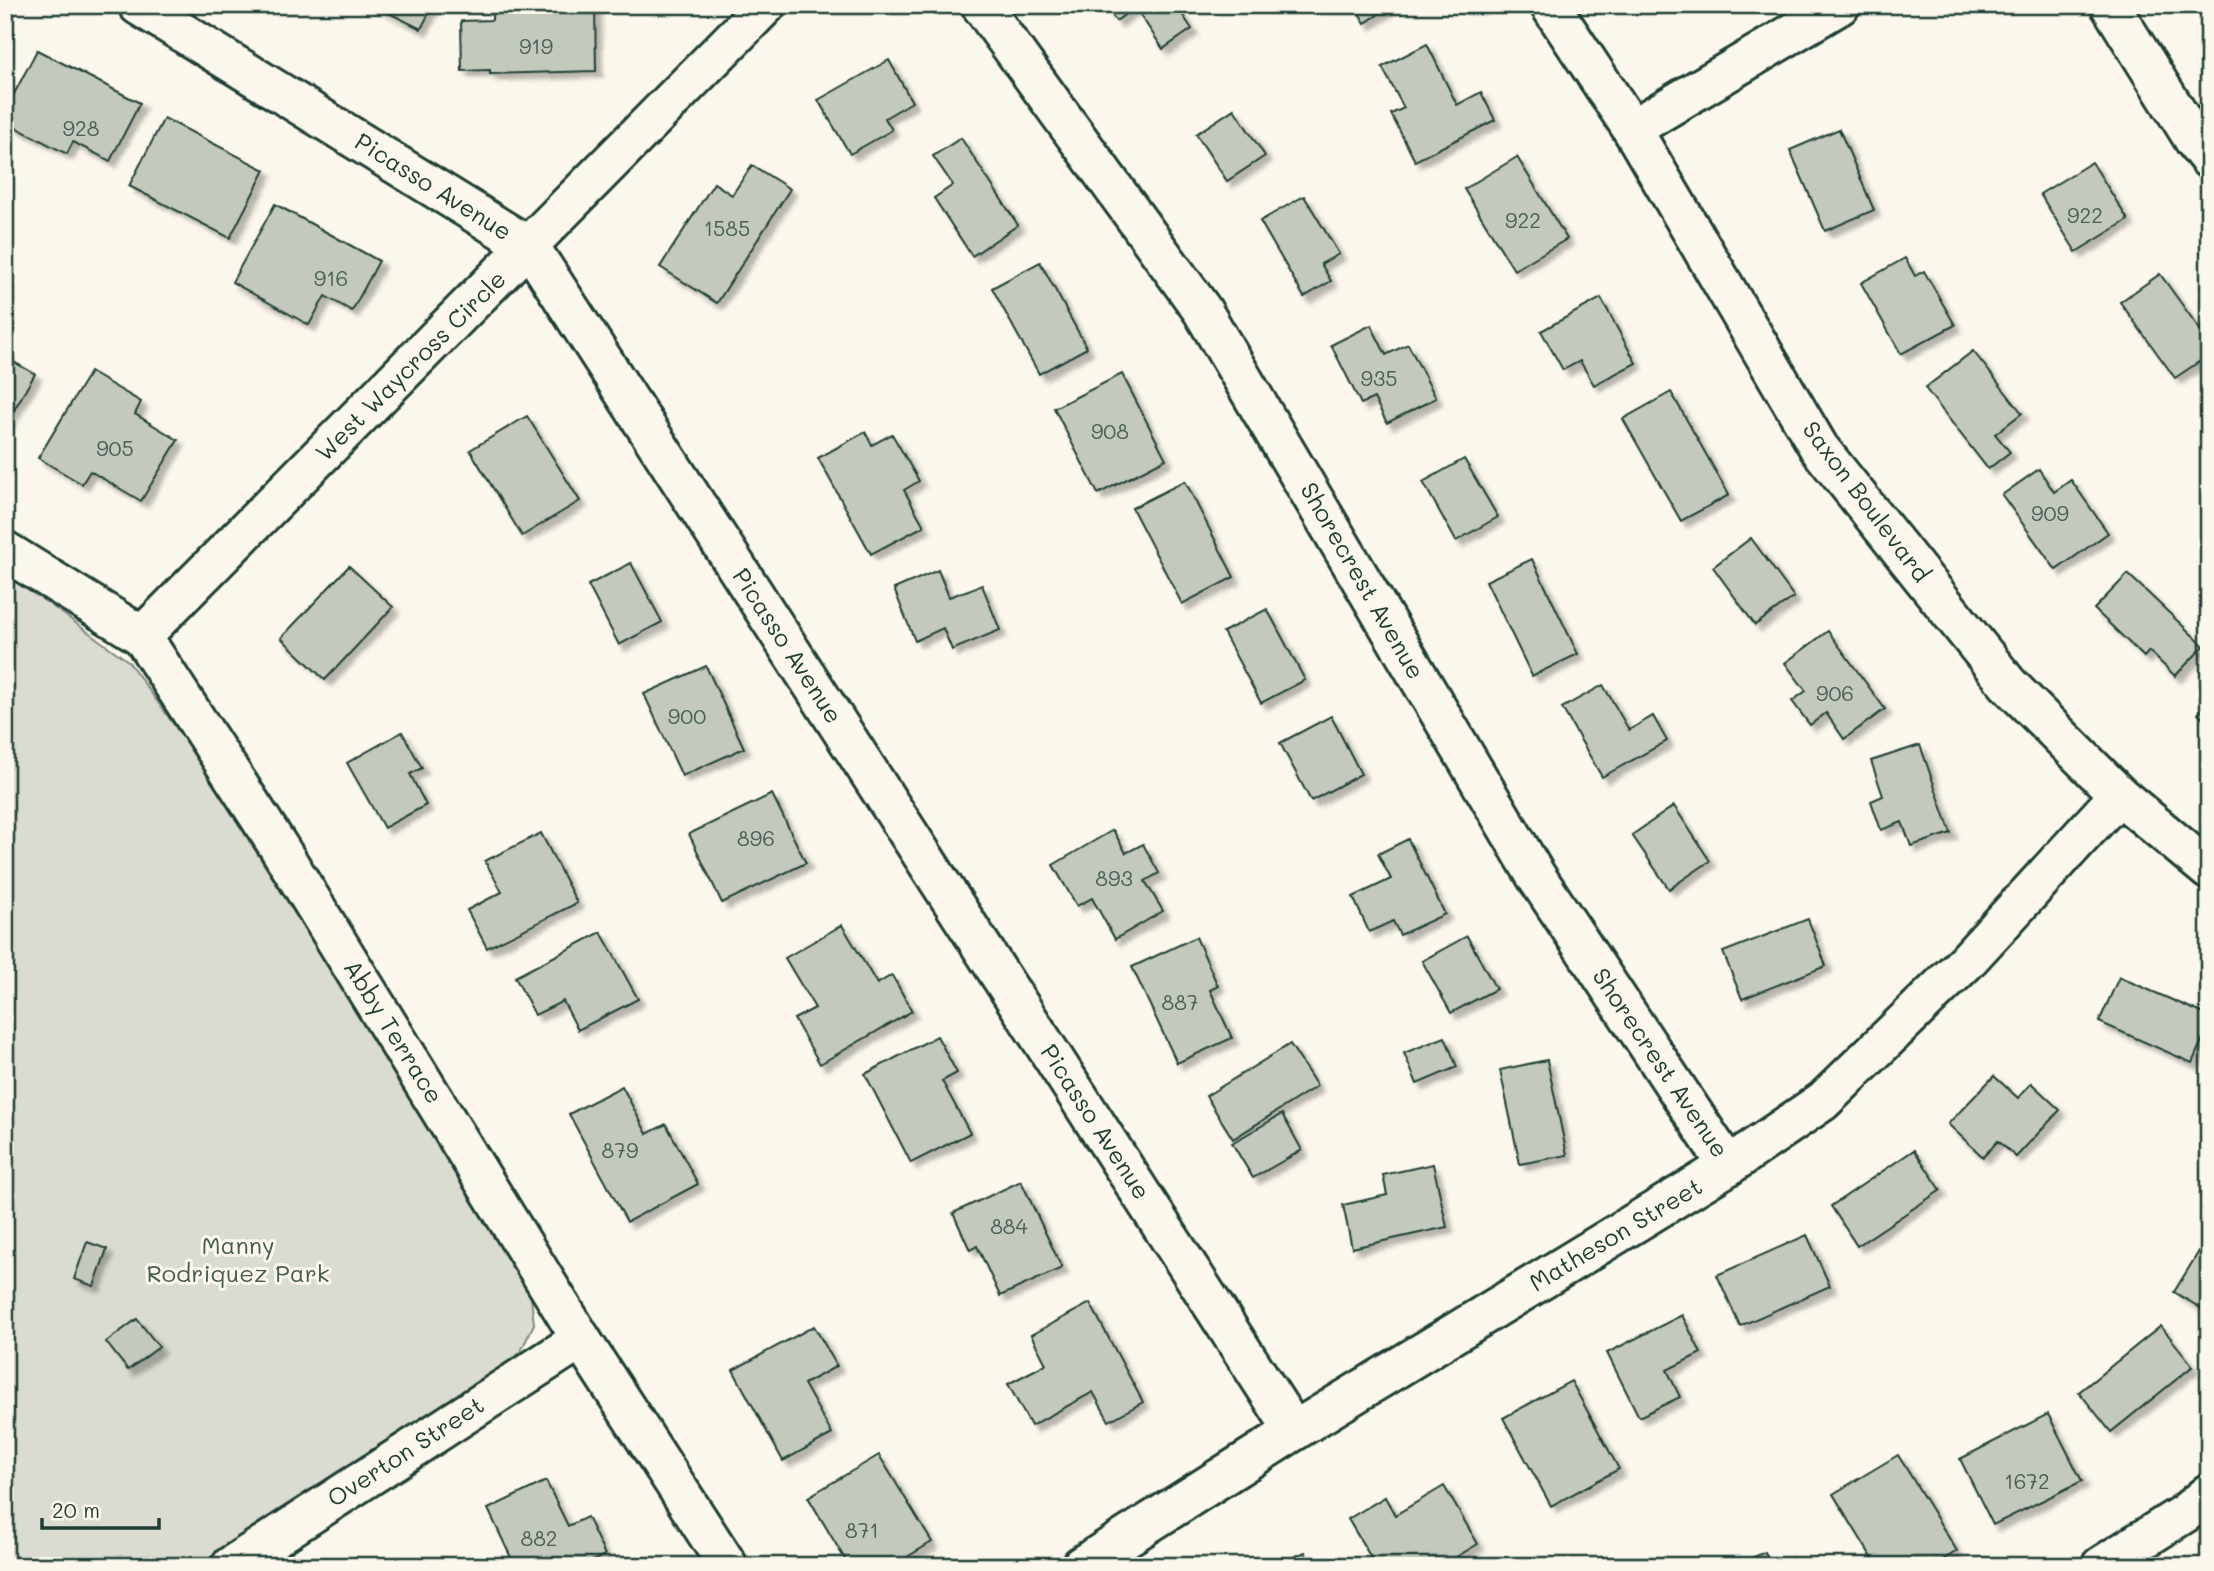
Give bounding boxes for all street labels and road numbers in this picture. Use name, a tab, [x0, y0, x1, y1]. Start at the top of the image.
street label: Picasso Avenue	[350, 125, 518, 246]
street label: West Waycross Circle	[308, 263, 512, 467]
street label: Saxon Boulevard	[1796, 414, 1938, 588]
street label: Shorecrest Avenue	[1294, 476, 1432, 684]
street label: Picasso Avenue	[726, 562, 850, 729]
street label: Abby Terrace	[338, 954, 451, 1109]
street label: Shorecrest Avenue	[1586, 961, 1736, 1163]
street label: Picasso Avenue	[1034, 1038, 1158, 1205]
street label: Matheson Street	[1523, 1170, 1707, 1298]
street label: Overton Street	[321, 1389, 489, 1513]

